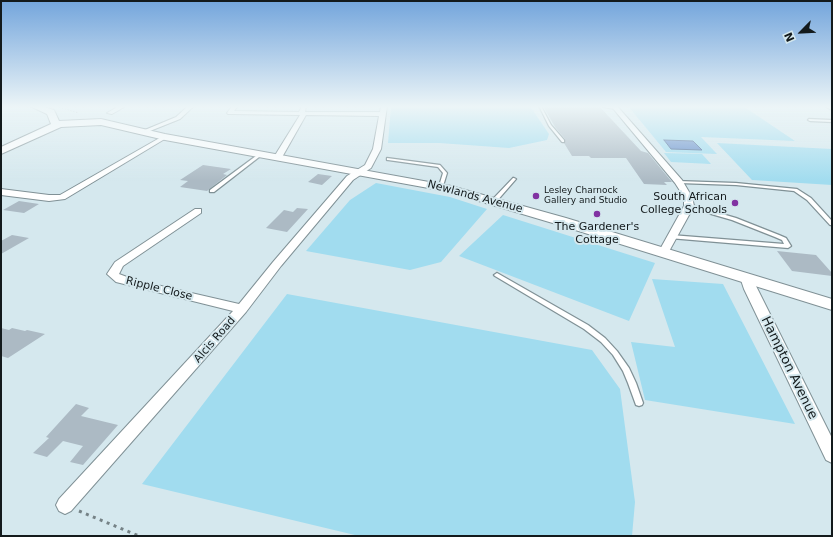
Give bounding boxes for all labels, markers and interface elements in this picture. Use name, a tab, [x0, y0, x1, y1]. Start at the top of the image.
north arrow	[781, 12, 821, 52]
text: N	[782, 30, 797, 44]
street label: Newlands Avenue	[426, 178, 524, 216]
place label: Lesley Charnock Gallery and Studio	[544, 186, 627, 207]
place label: South African College Schools	[640, 190, 727, 216]
marker: Lesley Charnock Gallery and Studio	[531, 191, 541, 201]
marker: South African College Schools	[730, 198, 740, 208]
marker: The Gardener's Cottage	[592, 209, 602, 219]
place label: The Gardener's Cottage	[555, 220, 639, 246]
street label: Ripple Close	[124, 274, 194, 304]
street label: Alcis Road	[191, 314, 239, 366]
street label: Hampton Avenue	[757, 314, 821, 422]

